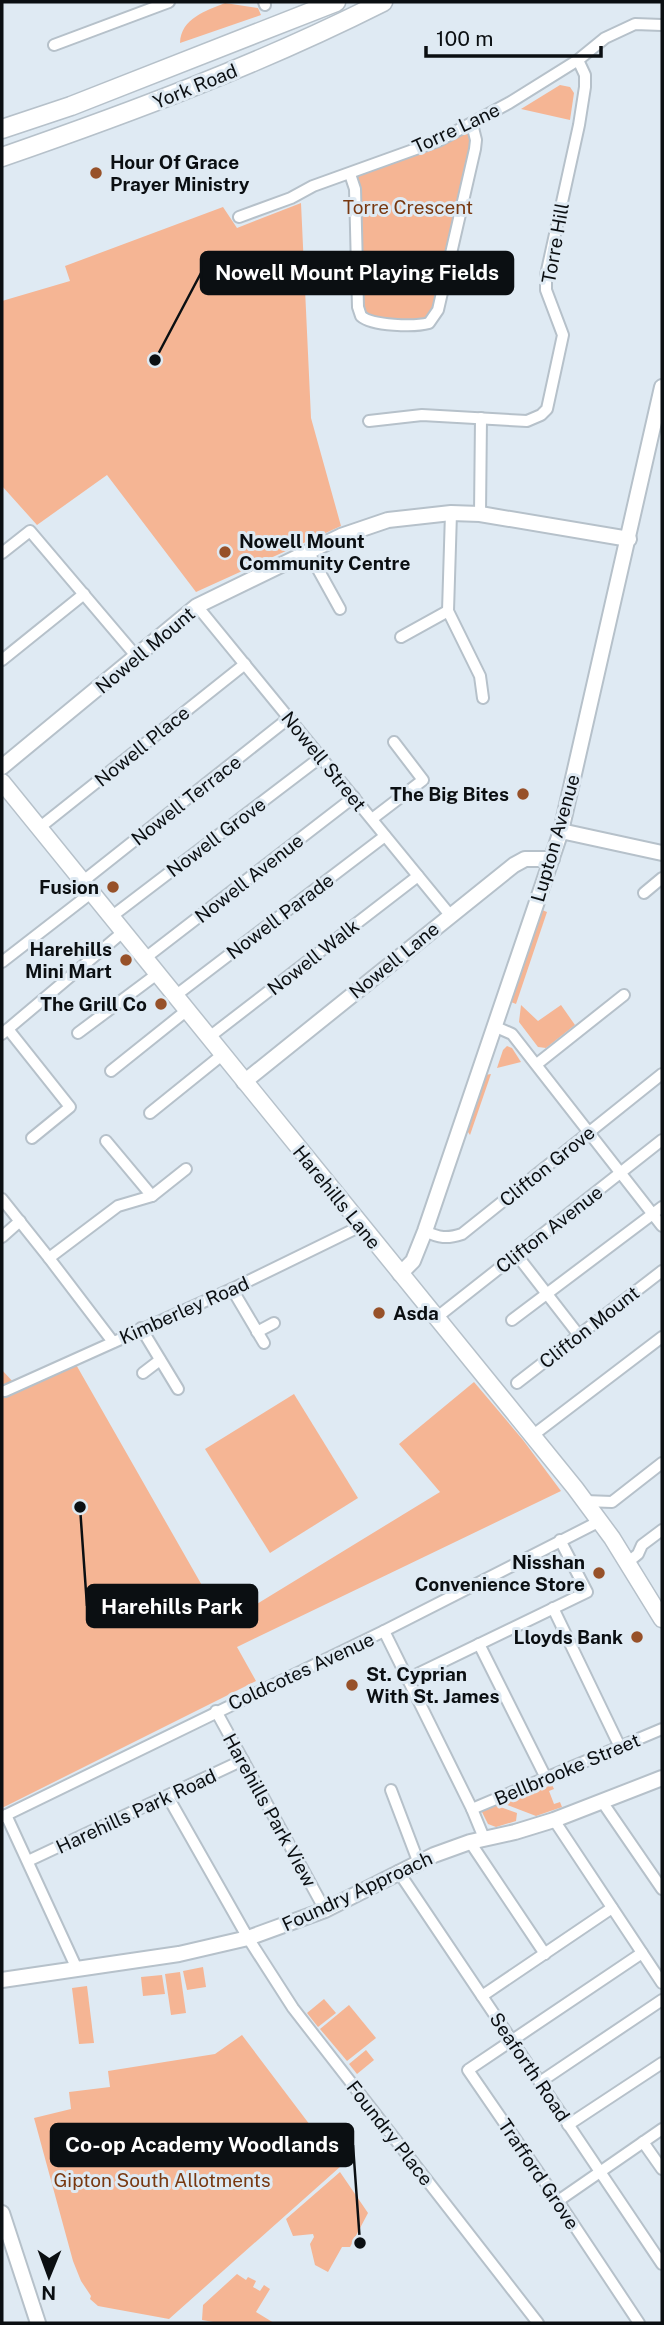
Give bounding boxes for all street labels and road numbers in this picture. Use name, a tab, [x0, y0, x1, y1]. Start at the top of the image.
street label: York Road	[150, 59, 240, 113]
street label: Torre Lane	[409, 98, 503, 158]
street label: Torre Hill	[537, 201, 573, 285]
street label: Nowell Mount	[91, 602, 199, 698]
street label: Nowell Place	[90, 701, 194, 791]
street label: Nowell Street	[277, 707, 371, 815]
street label: Nowell Terrace	[127, 750, 245, 850]
street label: Lupton Avenue	[526, 772, 584, 904]
street label: Nowell Grove	[162, 793, 270, 881]
street label: Nowell Avenue	[190, 829, 308, 927]
street label: Nowell Parade	[222, 869, 338, 963]
street label: Nowell Walk	[263, 914, 363, 999]
street label: Nowell Lane	[345, 917, 443, 1003]
street label: Clifton Grove	[495, 1121, 599, 1211]
street label: Harehills Lane	[289, 1141, 385, 1253]
street label: Clifton Avenue	[491, 1181, 607, 1277]
street label: Kimberley Road	[116, 1272, 252, 1348]
street label: Clifton Mount	[535, 1281, 643, 1373]
street label: Coldcotes Avenue	[225, 1628, 377, 1714]
street label: Bellbrooke Street	[491, 1728, 643, 1810]
street label: Harehills Park View	[219, 1730, 321, 1891]
street label: Harehills Park Road	[52, 1764, 220, 1858]
street label: Foundry Approach	[278, 1847, 436, 1935]
street label: Seaforth Road	[485, 2008, 575, 2126]
street label: Foundry Place	[342, 2076, 438, 2190]
street label: Trafford Grove	[494, 2115, 584, 2233]

